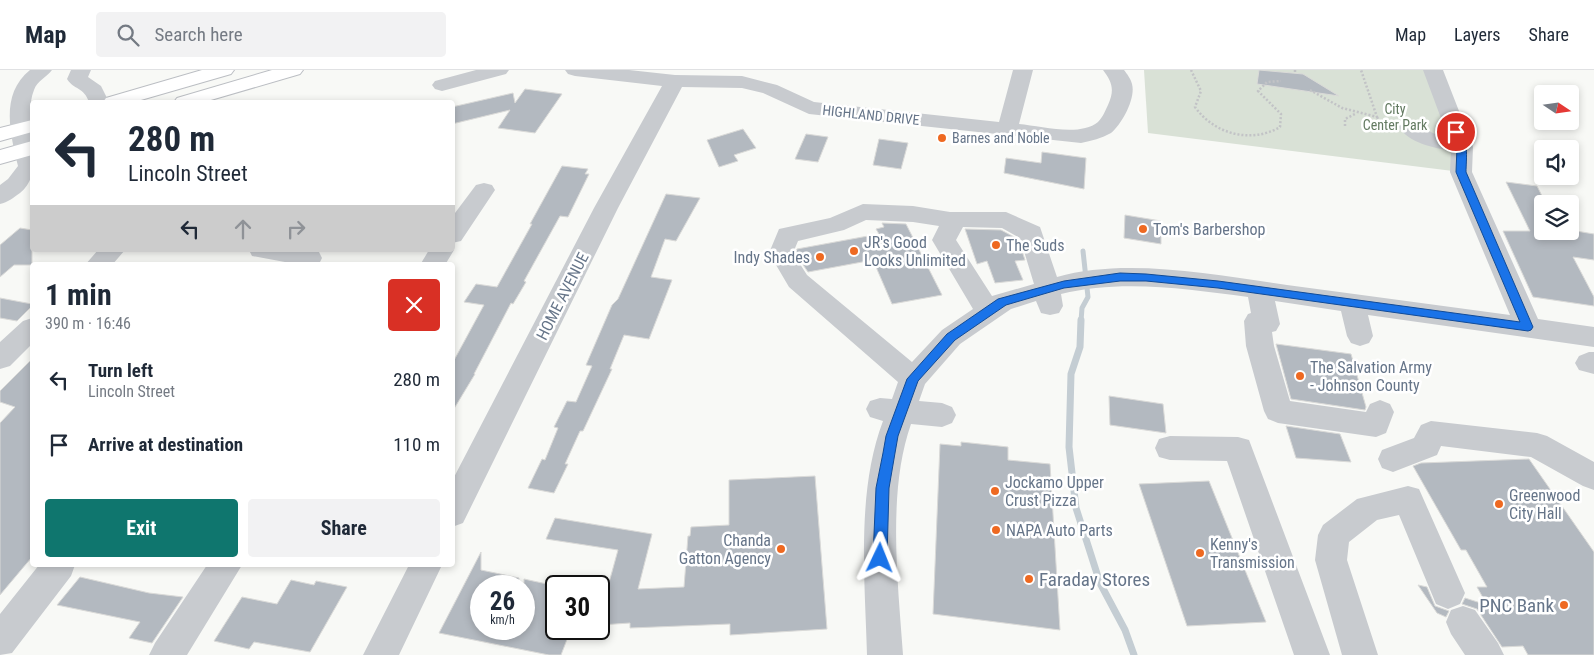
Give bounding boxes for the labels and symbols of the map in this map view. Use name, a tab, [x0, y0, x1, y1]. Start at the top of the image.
north arrow	[1534, 85, 1579, 130]
park label: City Center Park	[1363, 101, 1428, 133]
street label: HIGHLAND DRIVE	[822, 102, 920, 128]
pin	[1435, 111, 1477, 153]
place label: Barnes and Noble	[952, 130, 1050, 146]
marker: Barnes and Noble	[936, 132, 948, 144]
place label: Tom's Barbershop	[1153, 220, 1266, 239]
marker: Tom's Barbershop	[1137, 223, 1149, 235]
place label: JR's Good Looks Unlimited	[864, 233, 966, 270]
place label: The Suds	[1006, 236, 1065, 255]
marker: The Suds	[990, 239, 1002, 251]
marker: JR's Good Looks Unlimited	[848, 245, 860, 257]
place label: Indy Shades	[734, 248, 810, 267]
street label: HOME AVENUE	[532, 249, 593, 343]
marker: Indy Shades	[814, 251, 826, 263]
place label: The Salvation Army - Johnson County	[1310, 358, 1432, 395]
marker: The Salvation Army - Johnson County	[1294, 370, 1306, 382]
place label: Jockamo Upper Crust Pizza	[1005, 473, 1104, 510]
marker: Jockamo Upper Crust Pizza	[989, 485, 1001, 497]
place label: Greenwood City Hall	[1509, 486, 1580, 523]
marker: Greenwood City Hall	[1493, 498, 1505, 510]
place label: NAPA Auto Parts	[1006, 521, 1113, 540]
marker: NAPA Auto Parts	[990, 524, 1002, 536]
place label: Chanda Gatton Agency	[679, 531, 771, 568]
position arrow	[853, 531, 905, 583]
place label: Kenny's Transmission	[1210, 535, 1295, 572]
marker: Chanda Gatton Agency	[775, 543, 787, 555]
marker: Kenny's Transmission	[1194, 547, 1206, 559]
place label: Faraday Stores	[1039, 568, 1150, 591]
marker: Faraday Stores	[1023, 573, 1035, 585]
speed limit sign: 30	[545, 575, 610, 640]
place label: PNC Bank	[1479, 594, 1554, 617]
marker: PNC Bank	[1558, 599, 1570, 611]

